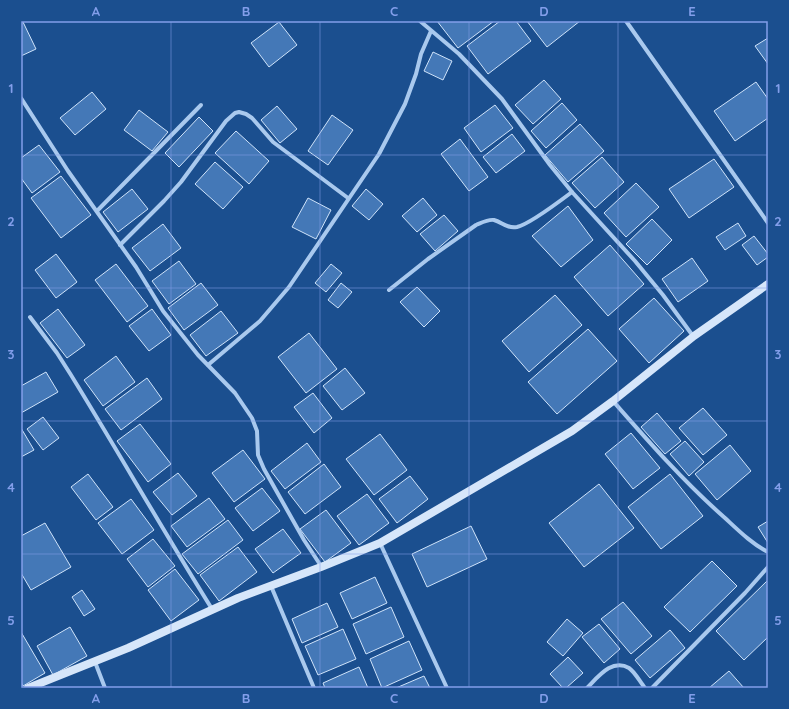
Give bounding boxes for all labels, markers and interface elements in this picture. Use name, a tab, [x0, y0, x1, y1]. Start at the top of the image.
text: A	[92, 3, 101, 19]
text: B	[242, 3, 250, 19]
text: C	[390, 3, 398, 19]
text: D	[539, 3, 549, 19]
text: E	[688, 3, 696, 19]
text: 1	[8, 80, 14, 96]
text: 1	[775, 80, 781, 96]
text: 2	[7, 213, 15, 229]
text: 2	[774, 213, 782, 229]
text: 3	[8, 346, 15, 362]
text: 3	[775, 346, 782, 362]
text: 4	[7, 479, 15, 495]
text: 4	[774, 479, 782, 495]
text: 5	[7, 612, 15, 628]
text: 5	[774, 612, 782, 628]
text: A	[92, 690, 101, 706]
text: B	[242, 690, 250, 706]
text: C	[390, 690, 398, 706]
text: D	[539, 690, 549, 706]
text: E	[688, 690, 696, 706]

